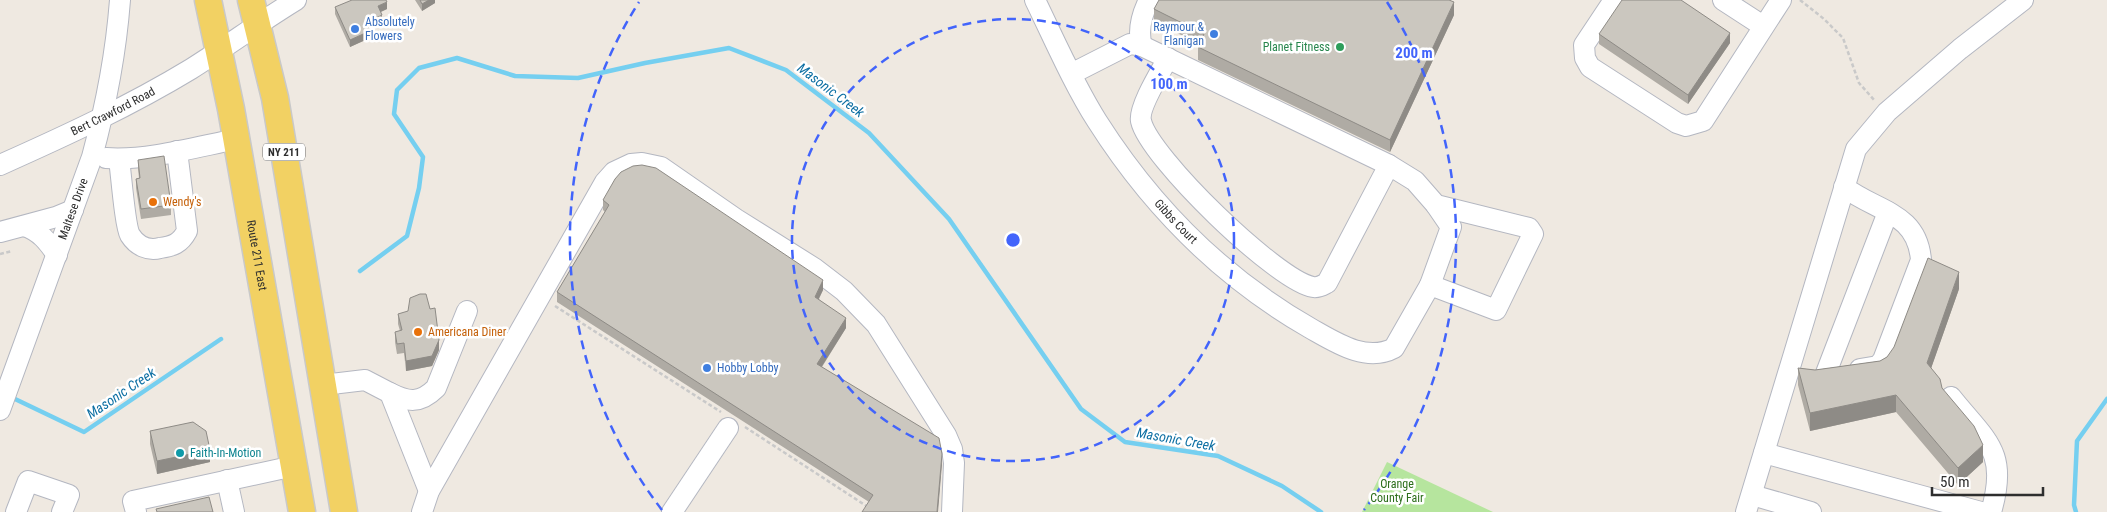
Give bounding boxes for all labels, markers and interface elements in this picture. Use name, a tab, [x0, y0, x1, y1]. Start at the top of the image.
place label: Absolutely Flowers	[365, 15, 415, 43]
place label: Raymour & Flanigan	[1153, 20, 1204, 48]
marker: Absolutely Flowers	[349, 23, 361, 35]
marker: Raymour & Flanigan	[1208, 28, 1220, 40]
place label: Planet Fitness	[1263, 40, 1330, 54]
marker: Planet Fitness	[1334, 41, 1346, 53]
text: 200 m	[1395, 44, 1433, 62]
water label: Masonic Creek	[794, 60, 868, 121]
text: 100 m	[1150, 75, 1188, 93]
street label: Bert Crawford Road	[69, 84, 157, 139]
road number: NY 211	[263, 144, 305, 160]
street label: Maltese Drive	[56, 176, 91, 242]
place label: Wendy's	[163, 195, 202, 209]
marker: Wendy's	[147, 196, 159, 208]
street label: Gibbs Court	[1151, 196, 1201, 247]
street label: Route 211 East	[244, 219, 270, 292]
centre of rings	[1004, 231, 1022, 249]
place label: Americana Diner	[428, 325, 507, 339]
marker: Americana Diner	[412, 326, 424, 338]
place label: Hobby Lobby	[717, 361, 779, 375]
marker: Hobby Lobby	[701, 362, 713, 374]
water label: Masonic Creek	[84, 364, 159, 422]
water label: Masonic Creek	[1135, 424, 1217, 454]
place label: Faith-In-Motion	[190, 446, 262, 460]
marker: Faith-In-Motion	[174, 447, 186, 459]
scale bar	[1932, 464, 2043, 496]
text: 50 m	[1940, 473, 1970, 491]
park label: Orange County Fair	[1370, 477, 1424, 505]

